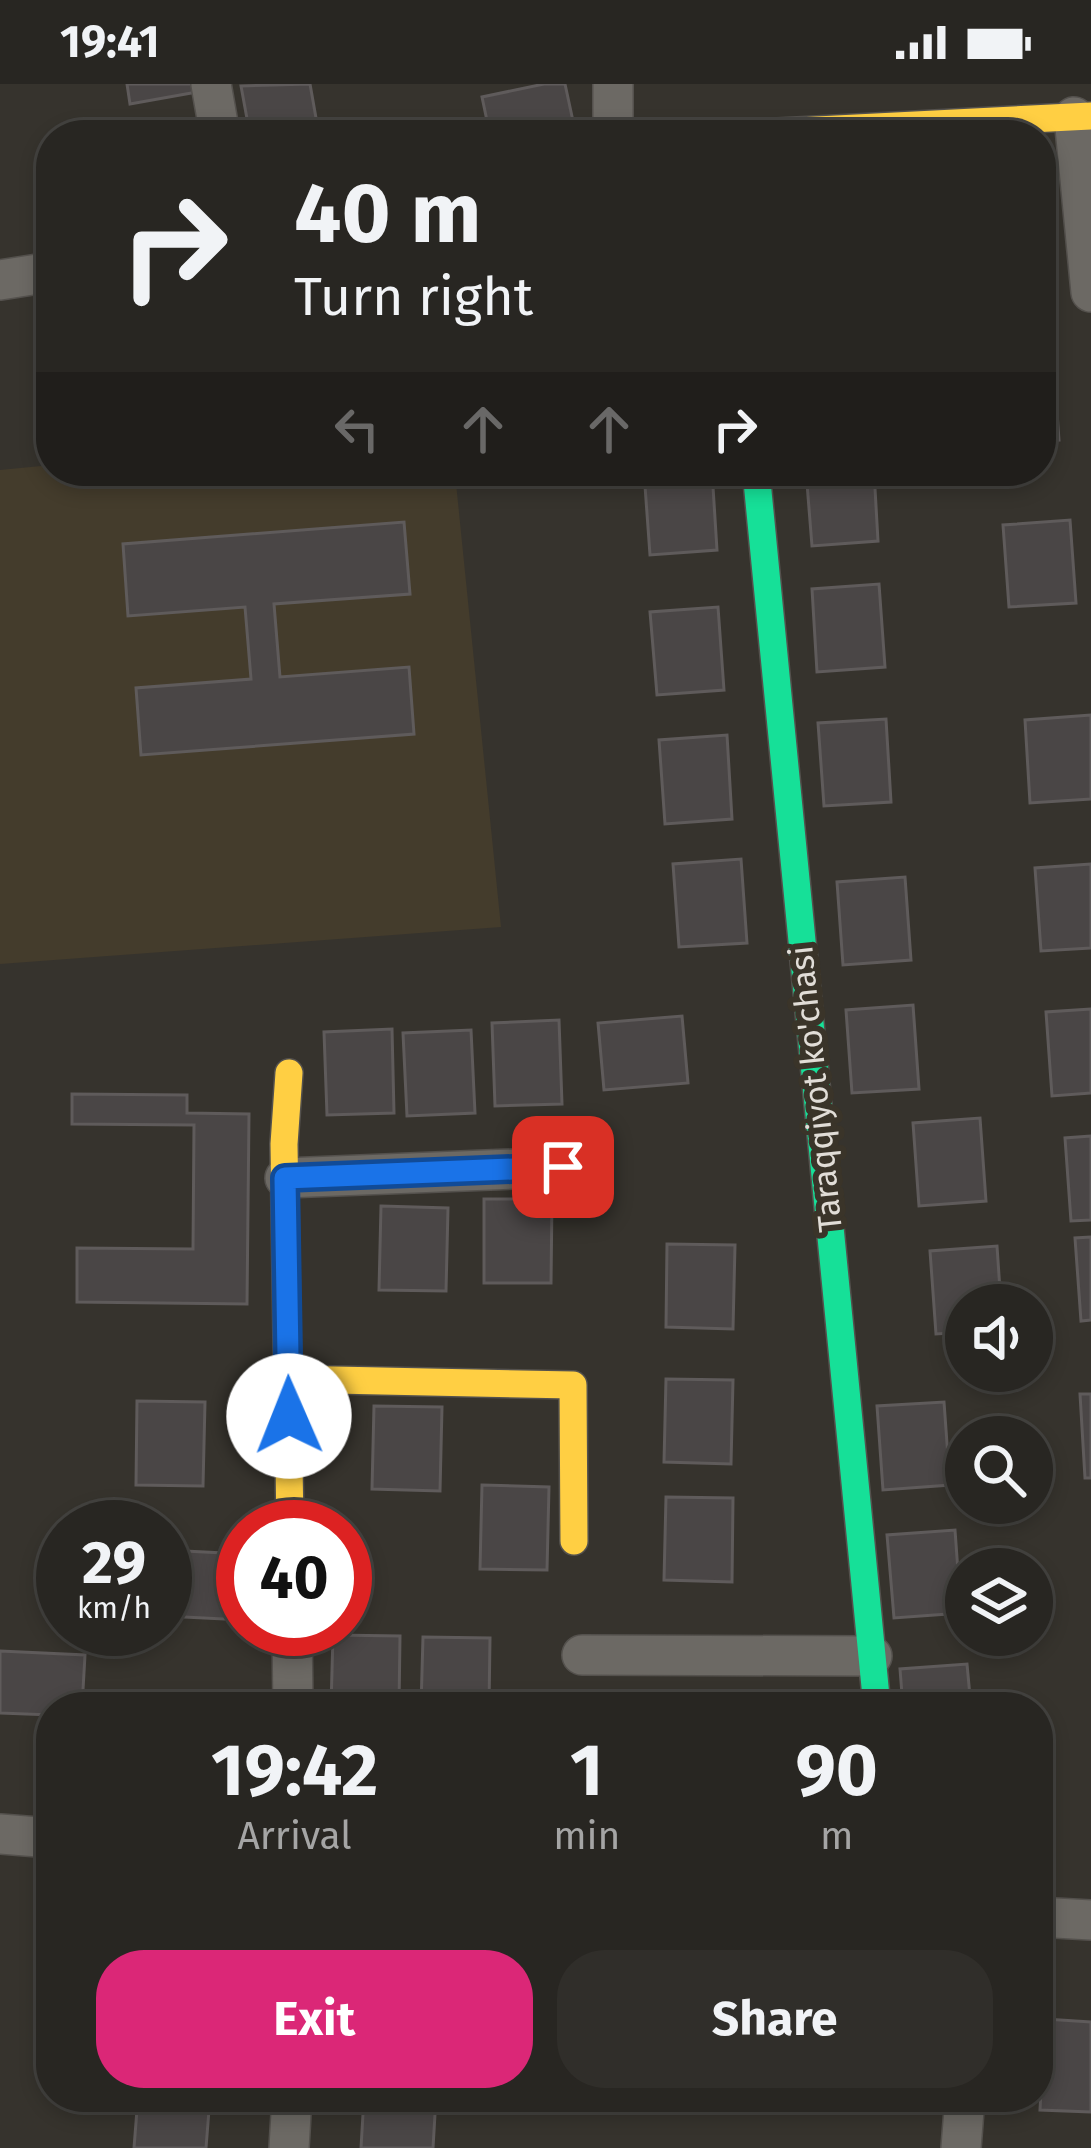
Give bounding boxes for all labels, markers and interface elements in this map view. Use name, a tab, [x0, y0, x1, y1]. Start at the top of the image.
text: 19:41	[60, 15, 160, 69]
text: 40 m	[294, 163, 482, 264]
icon: right	[96, 168, 252, 324]
text: Turn right	[294, 265, 533, 329]
icon: left	[324, 396, 390, 462]
icon: ahead	[450, 396, 516, 462]
icon: ahead	[576, 396, 642, 462]
icon: right	[702, 396, 768, 462]
street label: Taraqqiyot ko'chasi	[781, 944, 851, 1234]
pin	[512, 1116, 614, 1218]
icon: arrive	[530, 1134, 596, 1200]
map controls	[945, 1284, 1053, 1656]
button: sound	[945, 1284, 1053, 1392]
position arrow	[226, 1353, 352, 1479]
button: search	[945, 1416, 1053, 1524]
speed limit sign: 40	[216, 1500, 372, 1656]
text: 29	[82, 1527, 146, 1599]
button: layers	[945, 1548, 1053, 1656]
text: km/h	[77, 1590, 151, 1626]
text: 19:42	[211, 1728, 378, 1814]
text: 1	[570, 1728, 604, 1814]
text: 90	[796, 1728, 878, 1814]
text: Arrival	[237, 1813, 352, 1859]
text: min	[553, 1813, 620, 1859]
text: m	[820, 1813, 853, 1859]
button: Exit	[96, 1950, 533, 2088]
button: Share	[557, 1950, 993, 2088]

